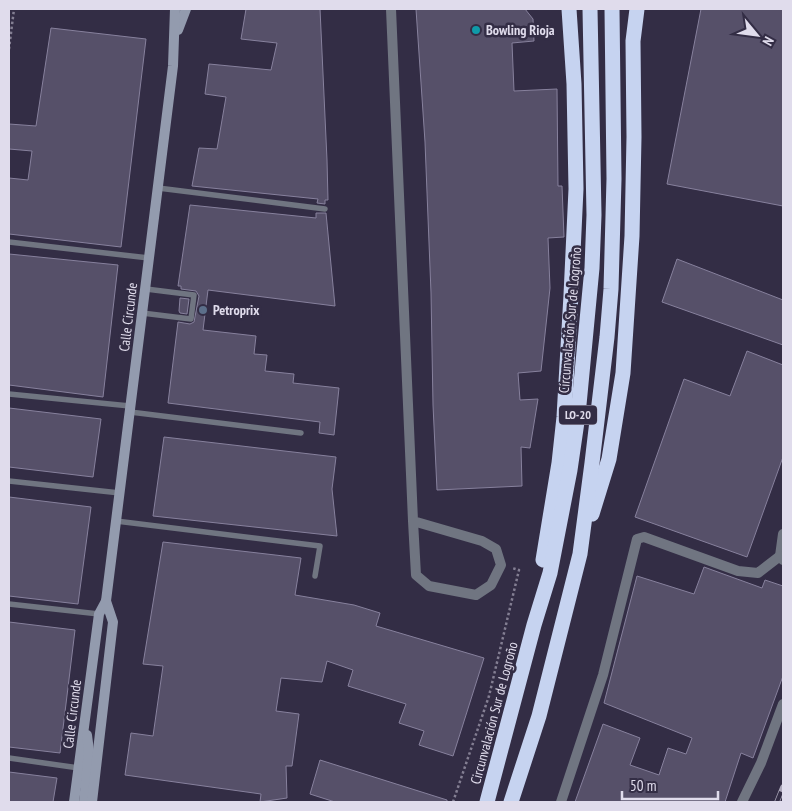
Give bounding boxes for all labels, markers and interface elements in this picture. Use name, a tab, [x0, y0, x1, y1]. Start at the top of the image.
north arrow	[732, 10, 782, 60]
place label: Bowling Rioja	[486, 21, 555, 39]
marker: Bowling Rioja	[470, 24, 482, 36]
text: N	[759, 34, 778, 49]
street label: Circunvalación Sur de Logroño	[555, 246, 585, 394]
street label: Calle Circunde	[115, 281, 141, 353]
place label: Petroprix	[213, 301, 260, 319]
marker: Petroprix	[197, 304, 209, 316]
road number: LO-20	[559, 406, 597, 424]
street label: Circunvalación Sur de Logroño	[466, 640, 522, 786]
street label: Calle Circunde	[59, 678, 85, 750]
scale bar	[622, 768, 718, 800]
text: 50 m	[630, 776, 656, 795]

